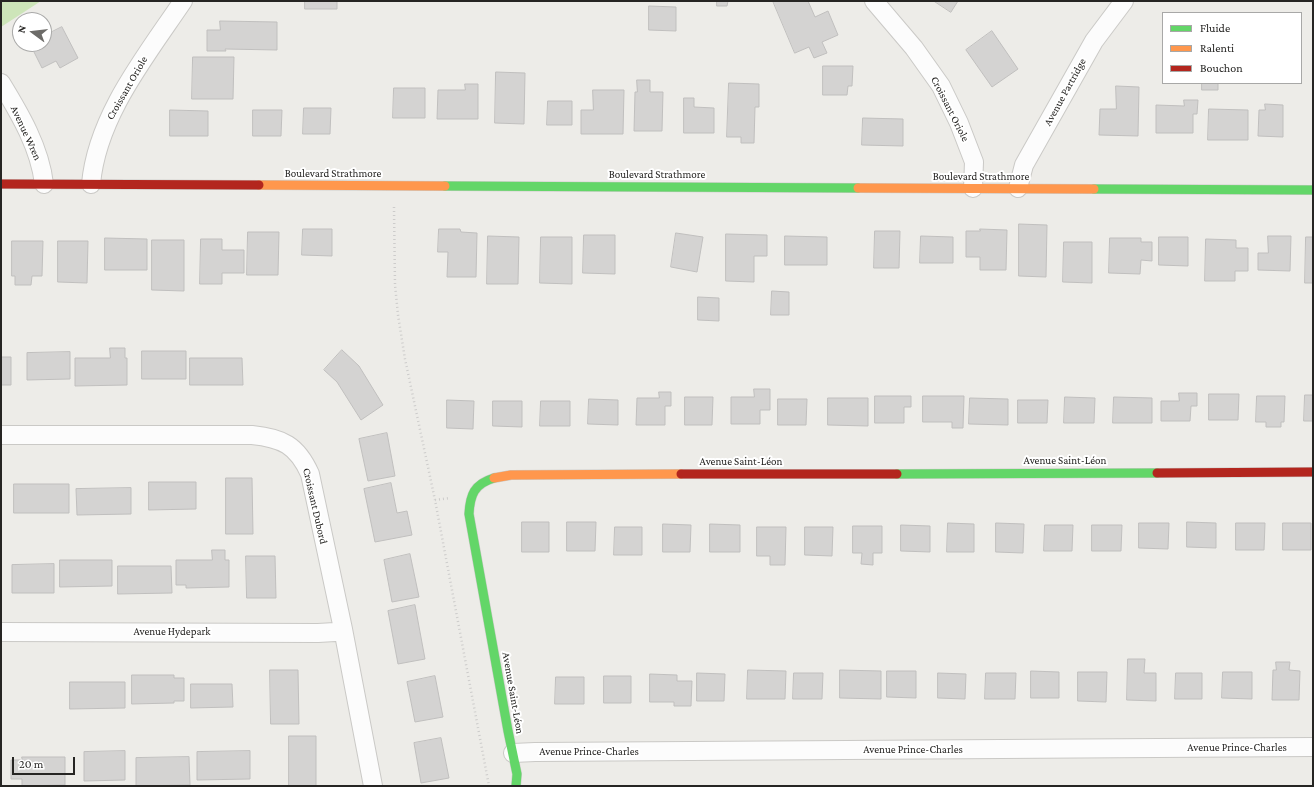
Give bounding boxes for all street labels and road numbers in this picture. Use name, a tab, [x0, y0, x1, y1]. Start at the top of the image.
street label: Croissant Oriole	[103, 54, 151, 122]
street label: Avenue Partridge	[1041, 56, 1089, 128]
street label: Croissant Oriole	[928, 74, 972, 144]
street label: Avenue Wren	[8, 104, 44, 162]
street label: Boulevard Strathmore	[285, 167, 381, 181]
street label: Boulevard Strathmore	[609, 168, 705, 182]
street label: Boulevard Strathmore	[933, 170, 1029, 184]
street label: Avenue Saint-Léon	[1024, 454, 1106, 468]
street label: Avenue Saint-Léon	[700, 455, 782, 469]
street label: Croissant Dubord	[300, 467, 330, 545]
street label: Avenue Hydepark	[133, 625, 211, 639]
street label: Avenue Saint-Léon	[499, 651, 527, 735]
street label: Avenue Prince-Charles	[1187, 741, 1287, 755]
street label: Avenue Prince-Charles	[863, 743, 963, 757]
street label: Avenue Prince-Charles	[539, 745, 639, 759]

